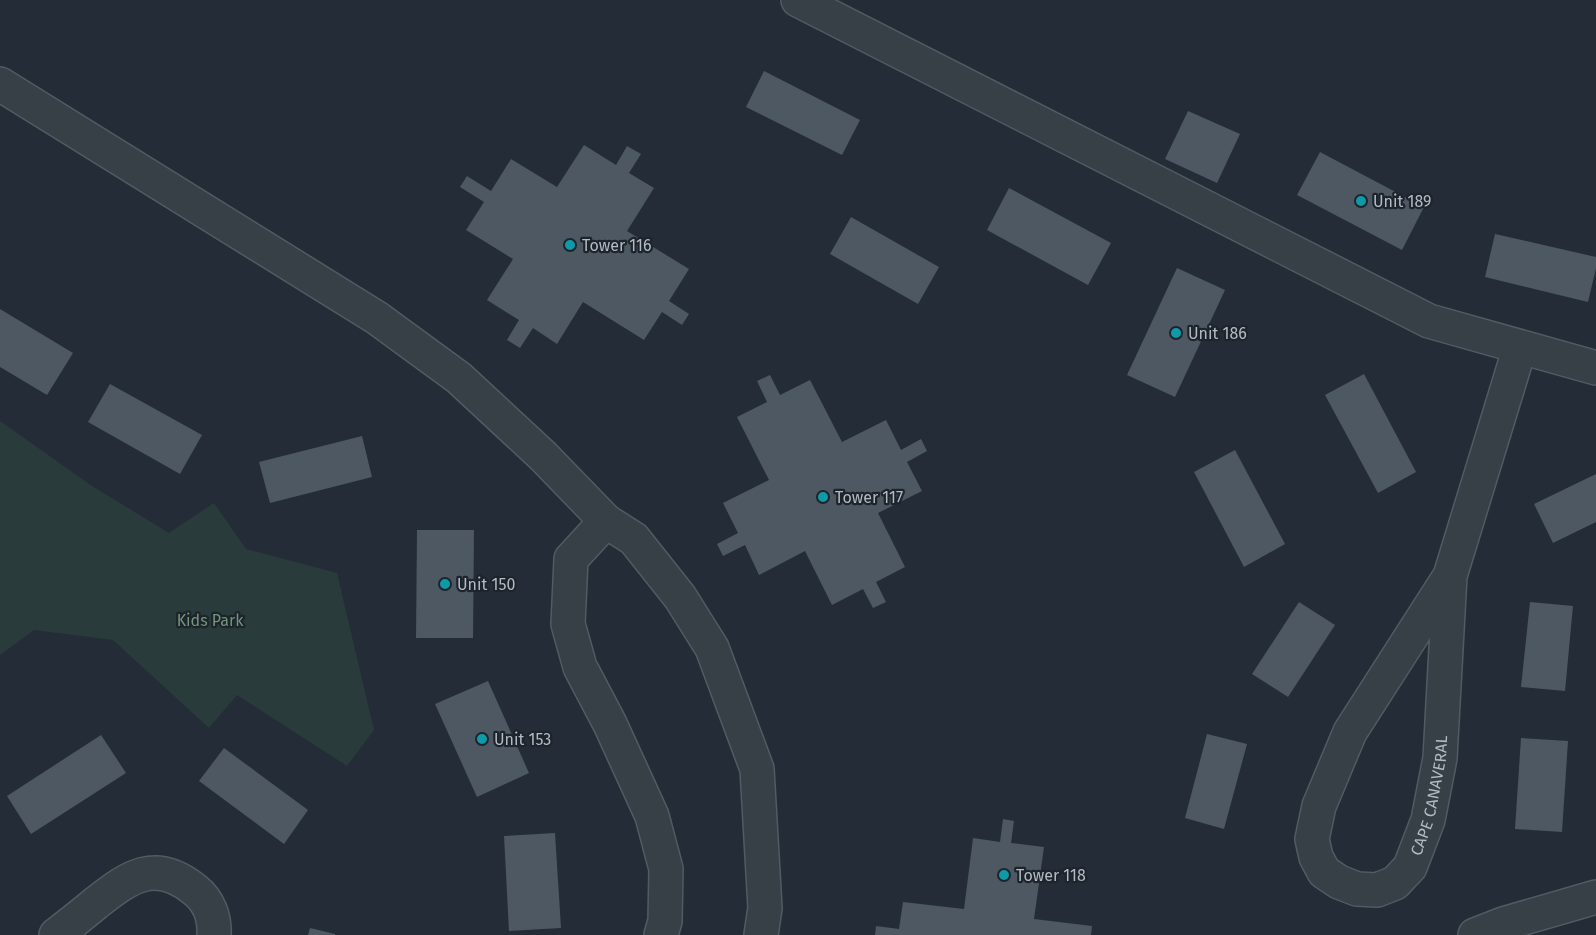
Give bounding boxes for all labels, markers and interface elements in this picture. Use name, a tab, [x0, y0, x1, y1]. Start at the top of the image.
place label: Unit 189	[1373, 192, 1431, 211]
marker: Unit 189	[1354, 194, 1368, 208]
place label: Tower 116	[582, 236, 652, 255]
marker: Tower 116	[563, 238, 577, 252]
place label: Unit 186	[1188, 324, 1247, 343]
marker: Unit 186	[1169, 326, 1183, 340]
place label: Tower 117	[835, 488, 903, 507]
marker: Tower 117	[816, 490, 830, 504]
place label: Unit 150	[457, 575, 515, 594]
marker: Unit 150	[438, 577, 452, 591]
park label: Kids Park	[177, 611, 244, 630]
place label: Unit 153	[494, 730, 551, 749]
marker: Unit 153	[475, 732, 489, 746]
street label: CAPE CANAVERAL	[1406, 735, 1451, 858]
place label: Tower 118	[1016, 866, 1086, 885]
marker: Tower 118	[997, 868, 1011, 882]

